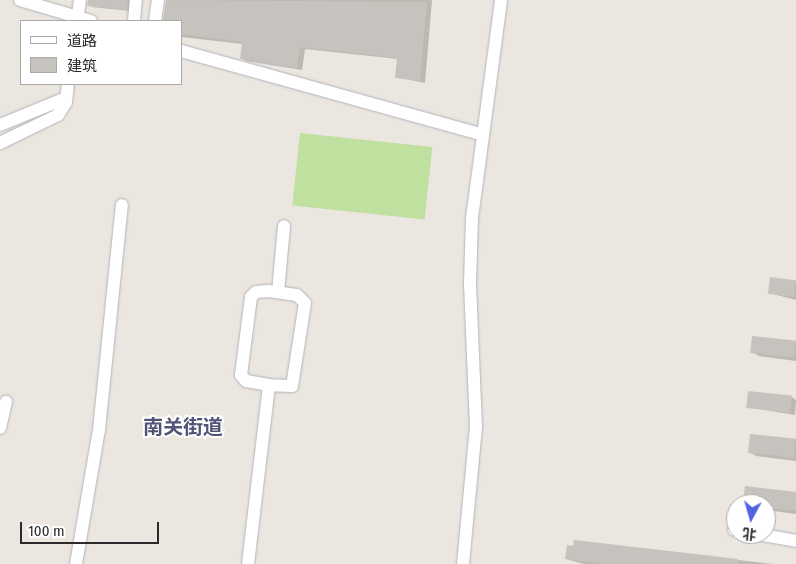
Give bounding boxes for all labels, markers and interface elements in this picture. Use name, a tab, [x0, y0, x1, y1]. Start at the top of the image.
legend	[20, 20, 182, 85]
text: 道路	[67, 32, 97, 50]
text: 建筑	[67, 57, 97, 75]
district label: 南关街道	[143, 415, 223, 439]
north arrow	[726, 494, 776, 544]
scale bar	[22, 512, 161, 544]
text: 100 m	[28, 522, 65, 540]
text: 北	[742, 524, 757, 543]

